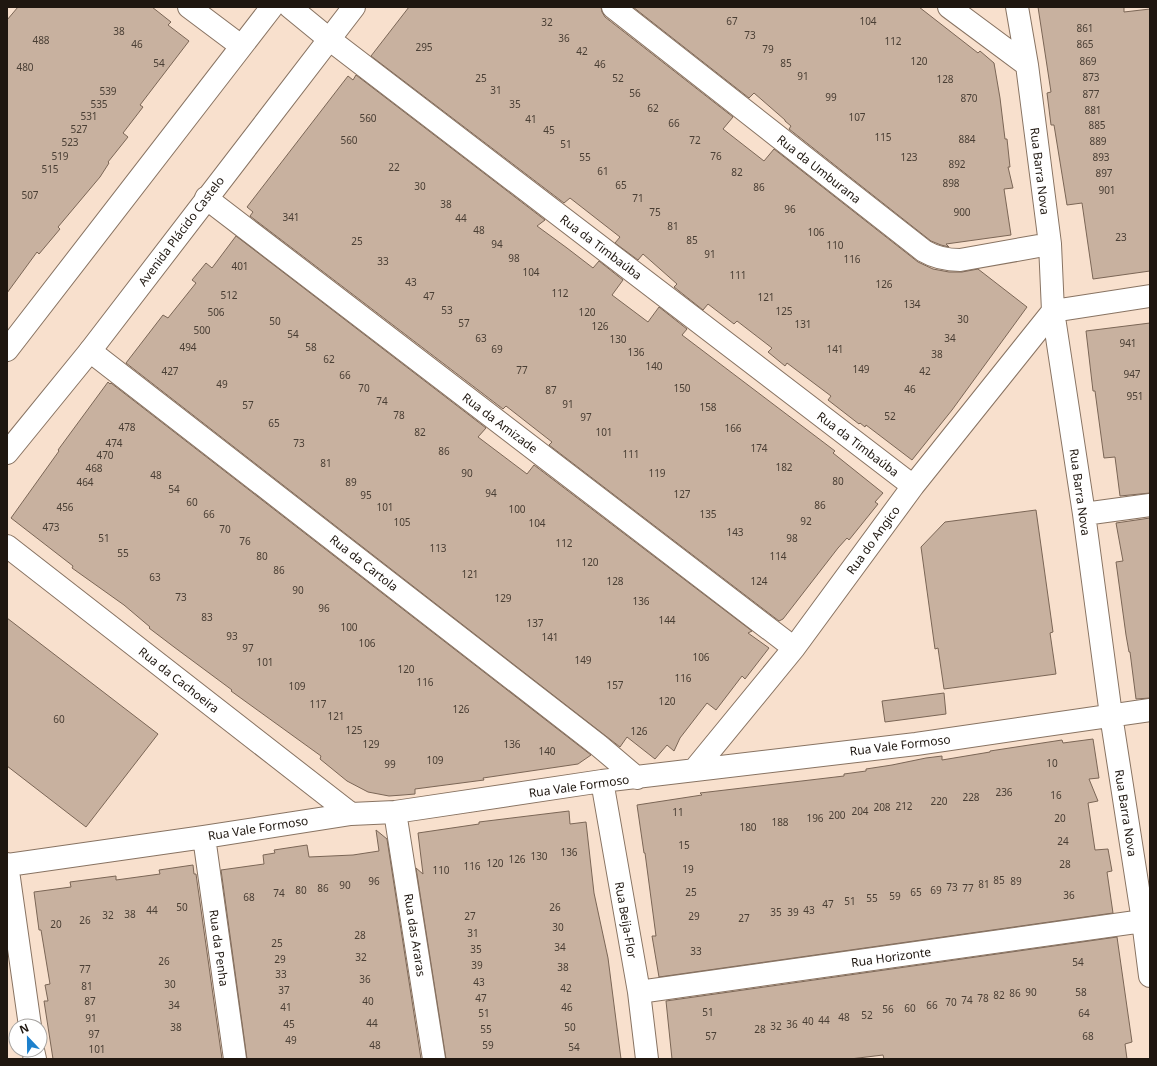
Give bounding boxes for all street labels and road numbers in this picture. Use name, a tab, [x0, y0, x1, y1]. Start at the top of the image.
street label: Rua Barra Nova	[1026, 126, 1054, 216]
street label: Rua da Umburana	[773, 131, 865, 207]
street label: Avenida Plácido Castelo	[134, 173, 228, 289]
street label: Rua da Timbaúba	[557, 211, 645, 283]
street label: Rua da Amizade	[459, 389, 541, 457]
street label: Rua da Timbaúba	[814, 408, 902, 480]
street label: Rua Barra Nova	[1065, 447, 1095, 537]
street label: Rua do Angico	[842, 502, 904, 578]
street label: Rua da Cartola	[326, 531, 402, 595]
street label: Rua da Cachoeira	[135, 643, 223, 717]
street label: Rua Vale Formoso	[849, 730, 951, 760]
street label: Rua Barra Nova	[1111, 768, 1141, 858]
street label: Rua Vale Formoso	[528, 771, 630, 801]
street label: Rua Vale Formoso	[207, 812, 309, 844]
street label: Rua Beija-Flor	[611, 880, 641, 960]
street label: Rua das Araras	[400, 892, 430, 978]
street label: Rua da Penha	[205, 908, 233, 988]
street label: Rua Horizonte	[850, 943, 932, 971]

